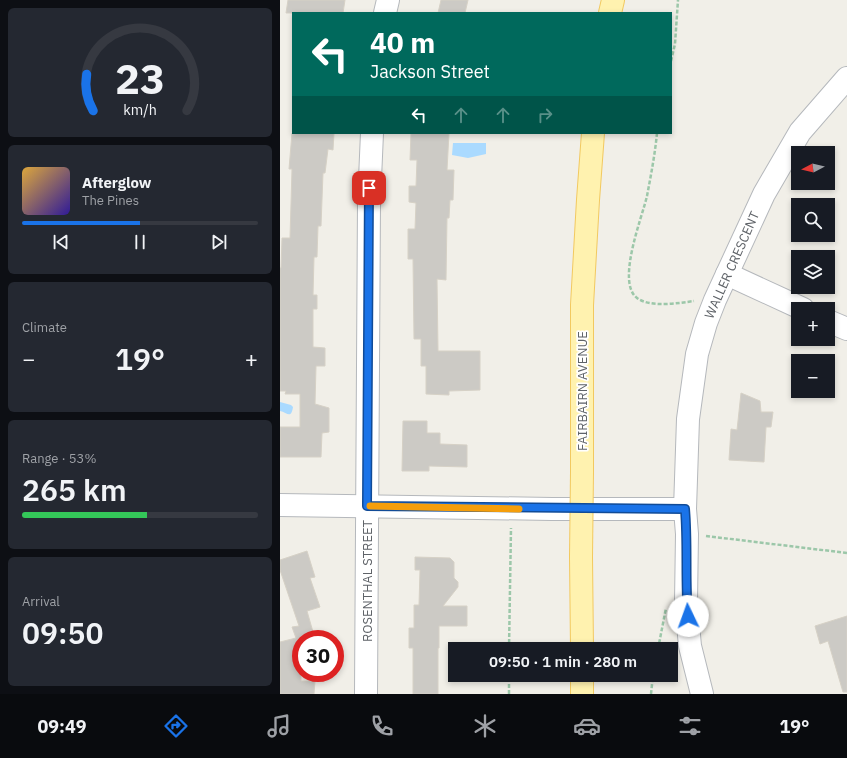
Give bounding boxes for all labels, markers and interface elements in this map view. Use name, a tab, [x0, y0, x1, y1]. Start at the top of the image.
text: 40 m	[370, 24, 435, 61]
icon: left	[304, 28, 356, 80]
text: 23	[115, 50, 165, 104]
text: Jackson Street	[370, 60, 490, 83]
text: km/h	[123, 99, 157, 118]
icon: left	[408, 104, 430, 126]
icon: ahead	[450, 104, 472, 126]
icon: ahead	[492, 104, 514, 126]
icon: right	[534, 104, 556, 126]
north arrow	[791, 146, 835, 190]
map controls	[791, 146, 835, 398]
pin	[352, 171, 386, 205]
text: Afterglow	[82, 173, 151, 192]
icon: arrive	[358, 177, 380, 199]
text: The Pines	[82, 192, 139, 209]
button: search	[791, 198, 835, 242]
street label: WALLER CRESCENT	[701, 208, 764, 321]
icon: previous	[50, 231, 72, 253]
icon: pause	[129, 231, 151, 253]
icon: next	[208, 231, 230, 253]
button: layers	[791, 250, 835, 294]
button: +	[791, 302, 835, 346]
text: Climate	[22, 319, 67, 336]
street label: FAIRBAIRN AVENUE	[574, 331, 591, 451]
text: 19°	[115, 339, 165, 378]
text: −	[22, 344, 35, 373]
text: +	[245, 344, 258, 373]
button: −	[791, 354, 835, 398]
text: Range · 53%	[22, 450, 96, 467]
text: 265 km	[22, 470, 127, 509]
street label: ROSENTHAL STREET	[359, 519, 376, 642]
text: Arrival	[22, 593, 60, 610]
position arrow	[667, 595, 709, 637]
text: 09:50	[22, 613, 104, 652]
speed limit sign: 30	[292, 630, 344, 682]
text: 09:50 · 1 min · 280 m	[489, 652, 637, 671]
icon: directions	[162, 712, 190, 740]
icon: music	[265, 712, 293, 740]
icon: phone	[368, 712, 396, 740]
icon: climate	[471, 712, 499, 740]
icon: car	[573, 712, 601, 740]
icon: filters	[676, 712, 704, 740]
text: 09:49	[37, 715, 87, 738]
text: 19°	[779, 715, 809, 738]

